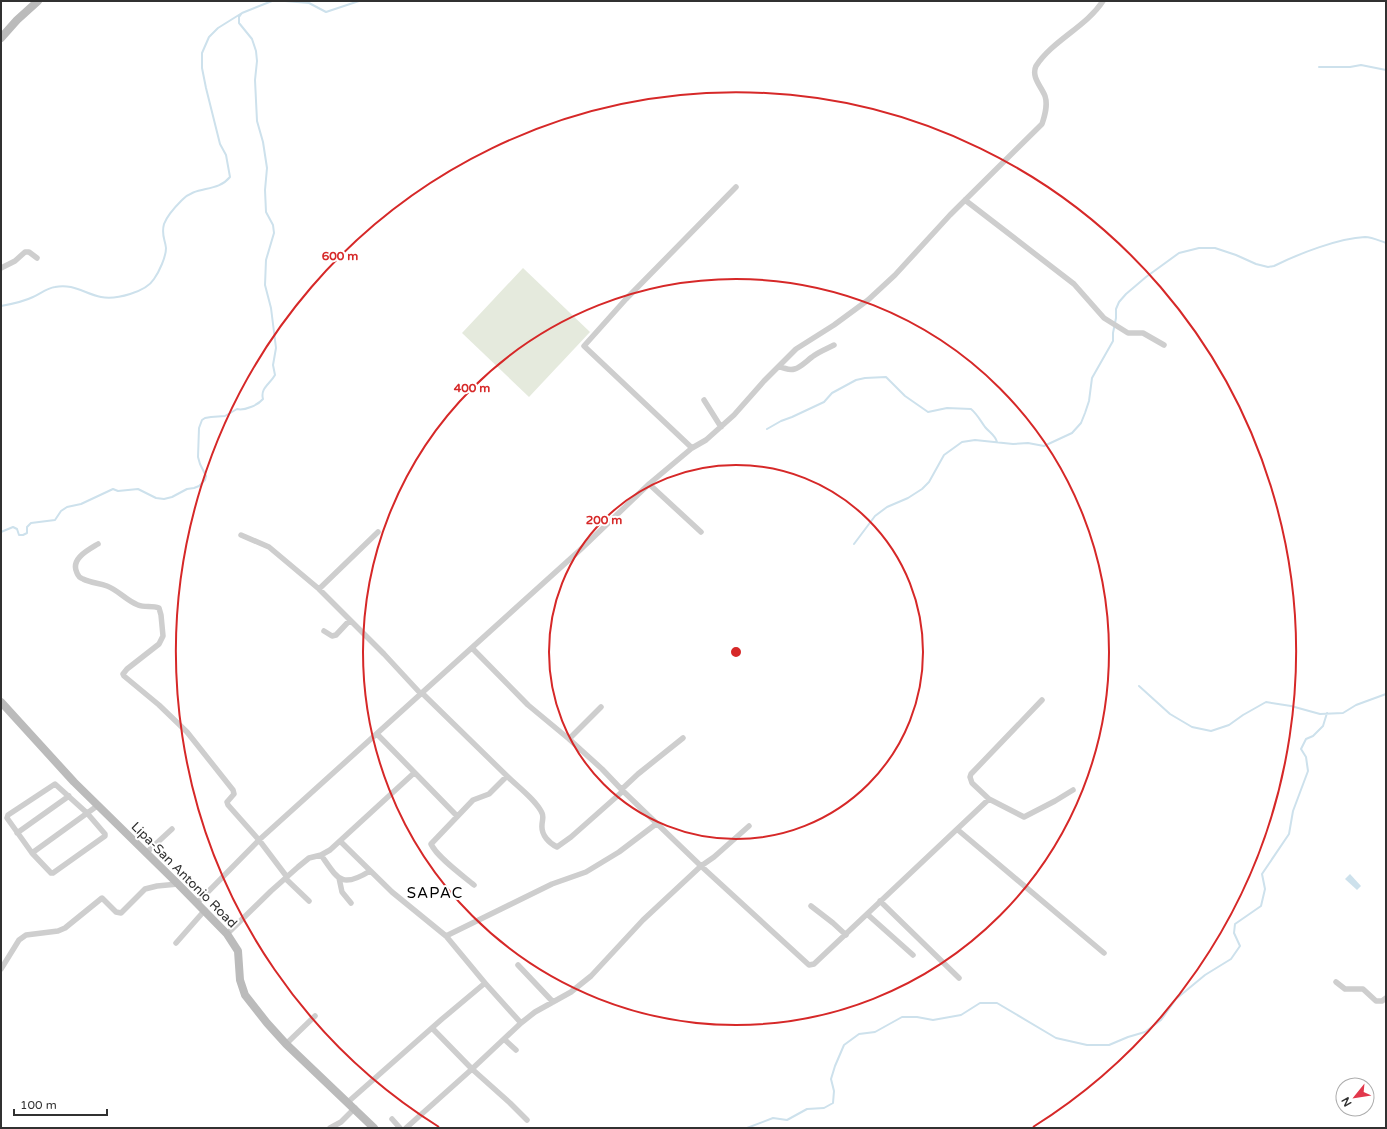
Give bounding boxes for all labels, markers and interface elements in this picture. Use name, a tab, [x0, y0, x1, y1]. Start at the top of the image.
text: 600 m	[322, 249, 358, 263]
text: 400 m	[454, 381, 490, 395]
text: 200 m	[586, 513, 622, 527]
centre of rings	[729, 645, 743, 659]
street label: Lipa-San Antonio Road	[128, 819, 240, 931]
district label: SAPAC	[407, 884, 463, 902]
north arrow	[1335, 1077, 1375, 1117]
scale bar	[14, 1091, 107, 1117]
text: N	[1339, 1095, 1355, 1109]
text: 100 m	[20, 1098, 57, 1112]

